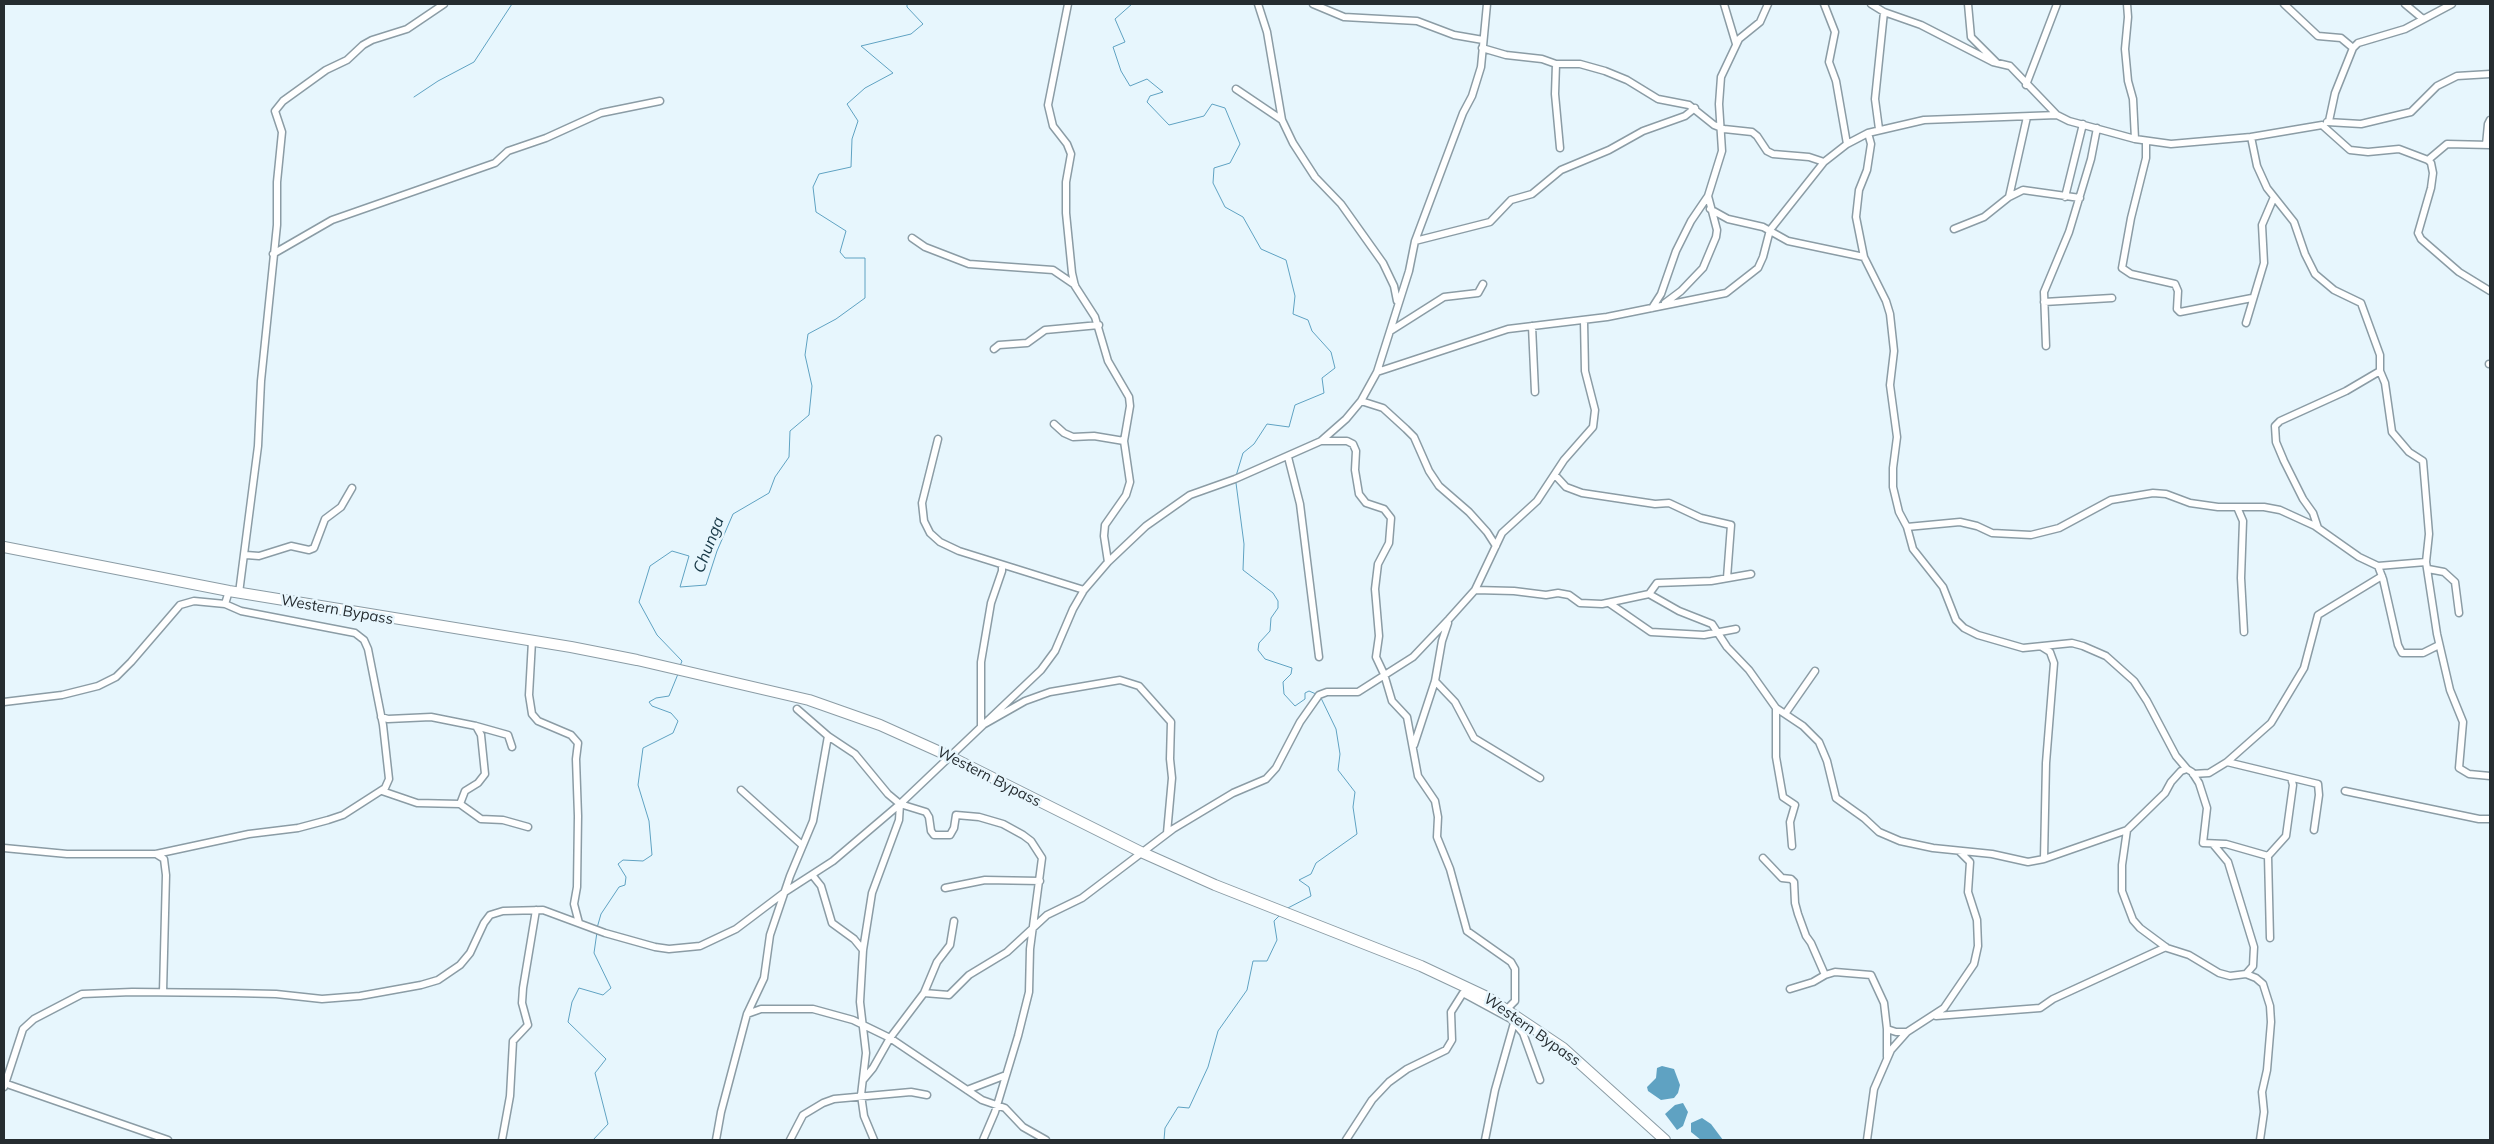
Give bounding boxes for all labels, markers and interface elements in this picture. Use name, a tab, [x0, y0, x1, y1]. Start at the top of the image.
water label: Chunga	[690, 514, 728, 576]
street label: Western Bypass	[279, 591, 395, 629]
street label: Western Bypass	[934, 743, 1044, 811]
street label: Western Bypass	[1480, 990, 1584, 1070]

